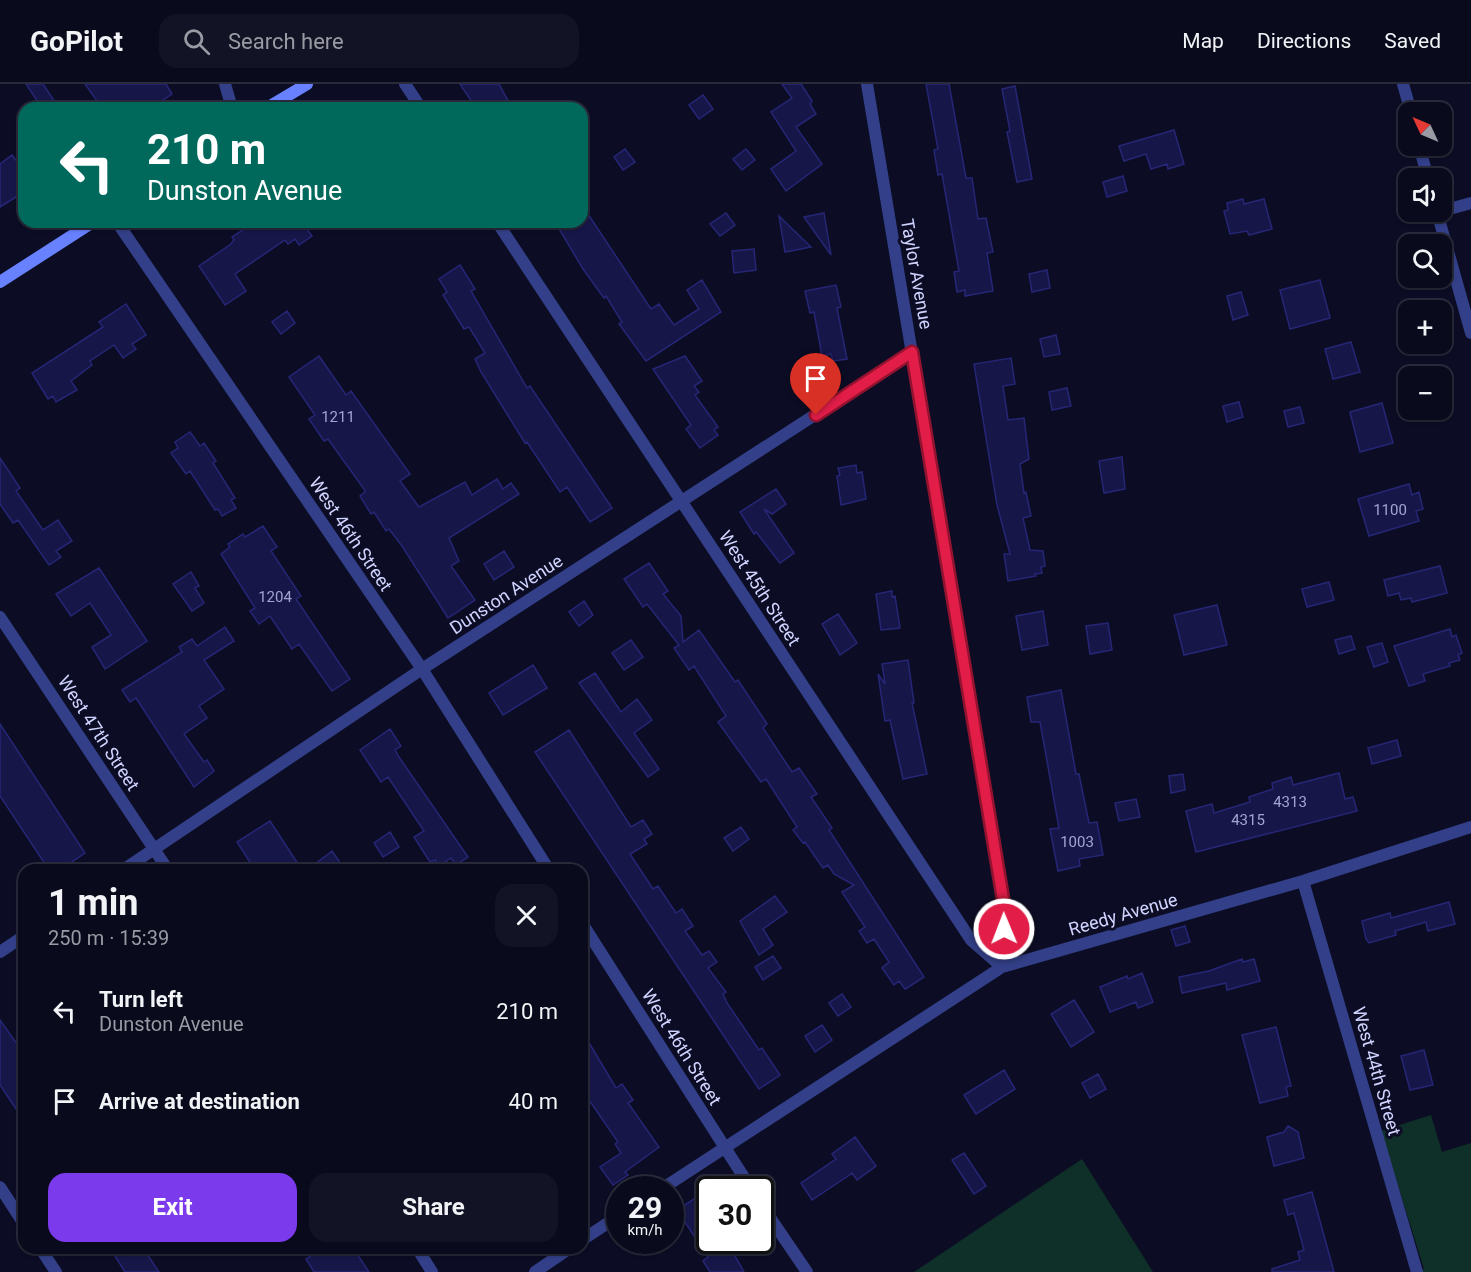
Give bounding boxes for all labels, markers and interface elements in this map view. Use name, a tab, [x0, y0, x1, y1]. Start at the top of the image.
search box	[159, 14, 579, 68]
text: GoPilot	[30, 25, 123, 58]
icon: search	[180, 25, 213, 58]
text: Search here	[228, 29, 344, 54]
text: Map	[1182, 29, 1224, 53]
text: Directions	[1257, 29, 1351, 53]
text: Saved	[1384, 29, 1441, 53]
north arrow	[1398, 102, 1452, 156]
map controls	[1398, 102, 1452, 420]
text: 210 m	[147, 125, 266, 174]
icon: left	[48, 126, 126, 204]
button: sound	[1398, 168, 1452, 222]
text: Dunston Avenue	[147, 175, 342, 207]
street label: Taylor Avenue	[897, 217, 937, 331]
button: search	[1398, 234, 1452, 288]
button: +	[1398, 300, 1452, 354]
pin	[790, 353, 841, 415]
icon: arrive	[799, 362, 832, 395]
button: −	[1398, 366, 1452, 420]
house number: 1211	[321, 408, 355, 426]
street label: West 46th Street	[305, 473, 397, 595]
house number: 1100	[1373, 501, 1407, 519]
street label: West 45th Street	[715, 527, 805, 650]
street label: Dunston Avenue	[446, 550, 566, 638]
house number: 1204	[258, 588, 292, 606]
street label: West 47th Street	[54, 672, 144, 795]
house number: 4313	[1273, 793, 1307, 811]
house number: 4315	[1231, 811, 1265, 829]
house number: 1003	[1060, 833, 1094, 851]
text: 1 min	[48, 882, 139, 924]
button: close	[495, 884, 558, 947]
street label: Reedy Avenue	[1066, 888, 1180, 940]
position arrow	[972, 897, 1036, 961]
text: 250 m · 15:39	[48, 926, 169, 950]
street label: West 46th Street	[638, 985, 726, 1109]
text: Turn left	[99, 987, 183, 1012]
icon: left	[48, 995, 81, 1028]
text: 210 m	[496, 999, 558, 1024]
street label: West 44th Street	[1349, 1004, 1405, 1138]
text: Dunston Avenue	[99, 1012, 244, 1036]
icon: arrive	[48, 1085, 81, 1118]
text: Arrive at destination	[99, 1089, 300, 1114]
text: 40 m	[509, 1089, 558, 1114]
button: Exit	[48, 1173, 297, 1242]
button: Share	[309, 1173, 558, 1242]
speed limit sign: 30	[696, 1176, 774, 1254]
text: 29	[628, 1190, 662, 1225]
text: km/h	[627, 1221, 663, 1239]

